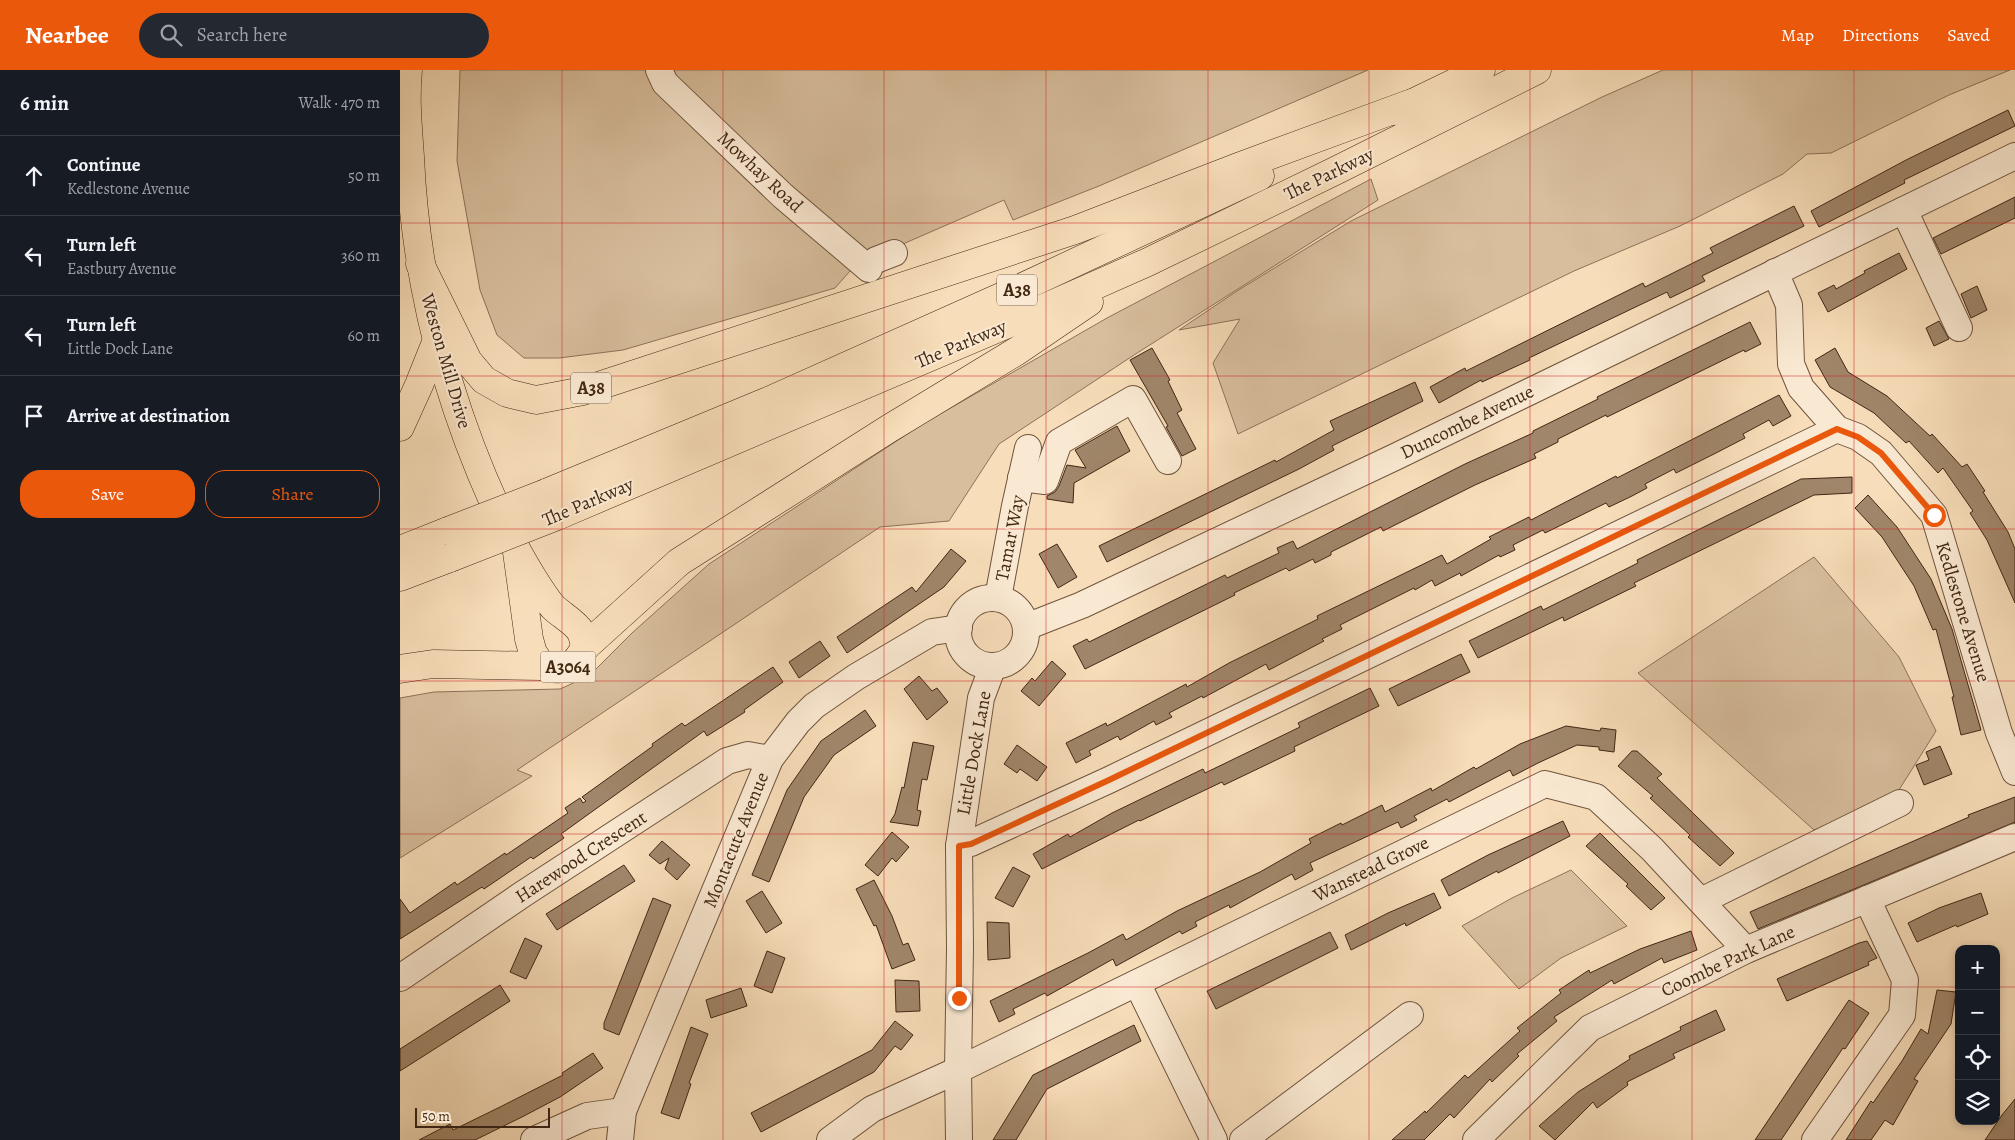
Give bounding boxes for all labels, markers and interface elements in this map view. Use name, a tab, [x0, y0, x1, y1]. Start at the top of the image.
search box	[139, 13, 489, 58]
text: Nearbee	[25, 19, 109, 51]
icon: search	[157, 21, 185, 49]
text: Search here	[197, 22, 287, 48]
text: Map	[1781, 23, 1814, 47]
text: Directions	[1842, 23, 1919, 47]
text: Saved	[1947, 23, 1990, 47]
text: 6 min	[20, 89, 69, 117]
text: Walk · 470 m	[299, 92, 380, 114]
street label: Mowhay Road	[711, 125, 809, 219]
street label: The Parkway	[1280, 141, 1379, 207]
text: Continue	[67, 152, 141, 178]
icon: ahead	[20, 162, 48, 190]
text: 50 m	[348, 165, 380, 187]
text: Kedlestone Avenue	[67, 178, 190, 200]
text: Turn left	[67, 232, 136, 258]
icon: left	[20, 242, 48, 270]
text: 360 m	[341, 245, 380, 267]
text: Eastbury Avenue	[67, 258, 176, 280]
road number: A38	[997, 274, 1037, 306]
street label: Weston Mill Drive	[414, 290, 478, 432]
text: Turn left	[67, 312, 136, 338]
street label: The Parkway	[911, 313, 1011, 375]
icon: left	[20, 322, 48, 350]
text: 60 m	[348, 325, 380, 347]
text: Little Dock Lane	[67, 338, 173, 360]
road number: A38	[571, 372, 611, 404]
street label: Duncombe Avenue	[1396, 378, 1538, 466]
icon: arrive	[20, 402, 48, 430]
text: Arrive at destination	[67, 403, 230, 429]
button: Save	[20, 470, 195, 518]
button: Share	[205, 470, 380, 518]
street label: The Parkway	[538, 471, 638, 533]
street label: Tamar Way	[989, 492, 1031, 583]
route start	[1923, 504, 1946, 527]
street label: Kedlestone Avenue	[1929, 538, 1997, 686]
road number: A3064	[540, 652, 596, 682]
street label: Little Dock Lane	[950, 689, 998, 817]
street label: Montacute Avenue	[697, 768, 775, 912]
street label: Harewood Crescent	[510, 805, 652, 909]
street label: Wanstead Grove	[1308, 830, 1433, 909]
street label: Coombe Park Lane	[1657, 919, 1799, 1003]
map controls	[1955, 945, 2000, 1125]
button: +	[1955, 945, 2000, 990]
route end	[948, 987, 971, 1010]
button: −	[1955, 990, 2000, 1035]
button: locate	[1955, 1035, 2000, 1080]
button: layers	[1955, 1080, 2000, 1125]
scale bar	[415, 1105, 550, 1128]
text: 50 m	[422, 1107, 450, 1126]

